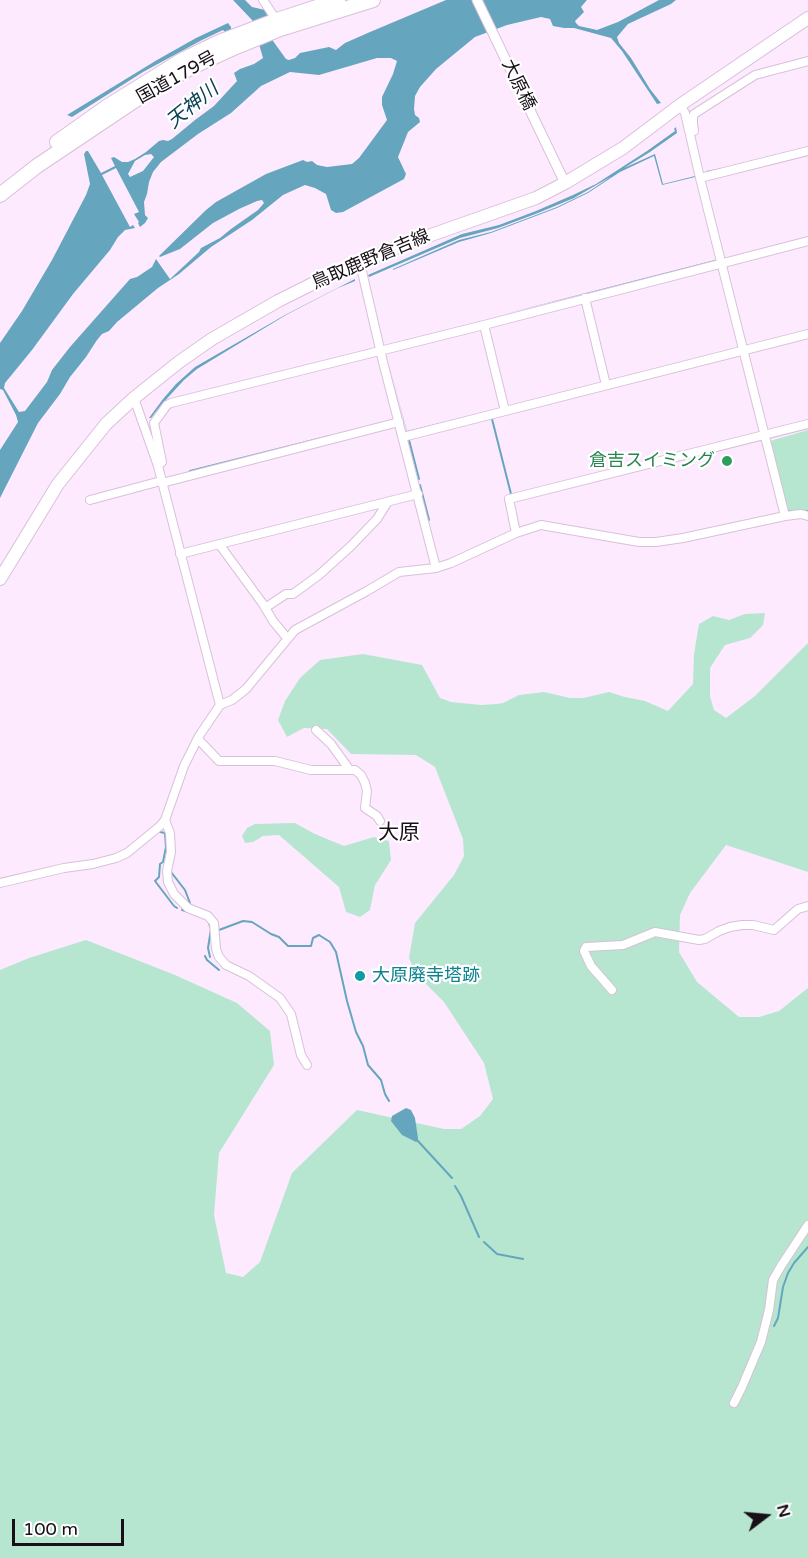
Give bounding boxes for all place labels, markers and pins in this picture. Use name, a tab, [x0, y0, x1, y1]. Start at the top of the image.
place label: 倉吉スイミング	[589, 450, 715, 472]
marker: 倉吉スイミング	[720, 454, 734, 468]
place label: 大原廃寺塔跡	[372, 965, 480, 987]
marker: 大原廃寺塔跡	[353, 969, 367, 983]

